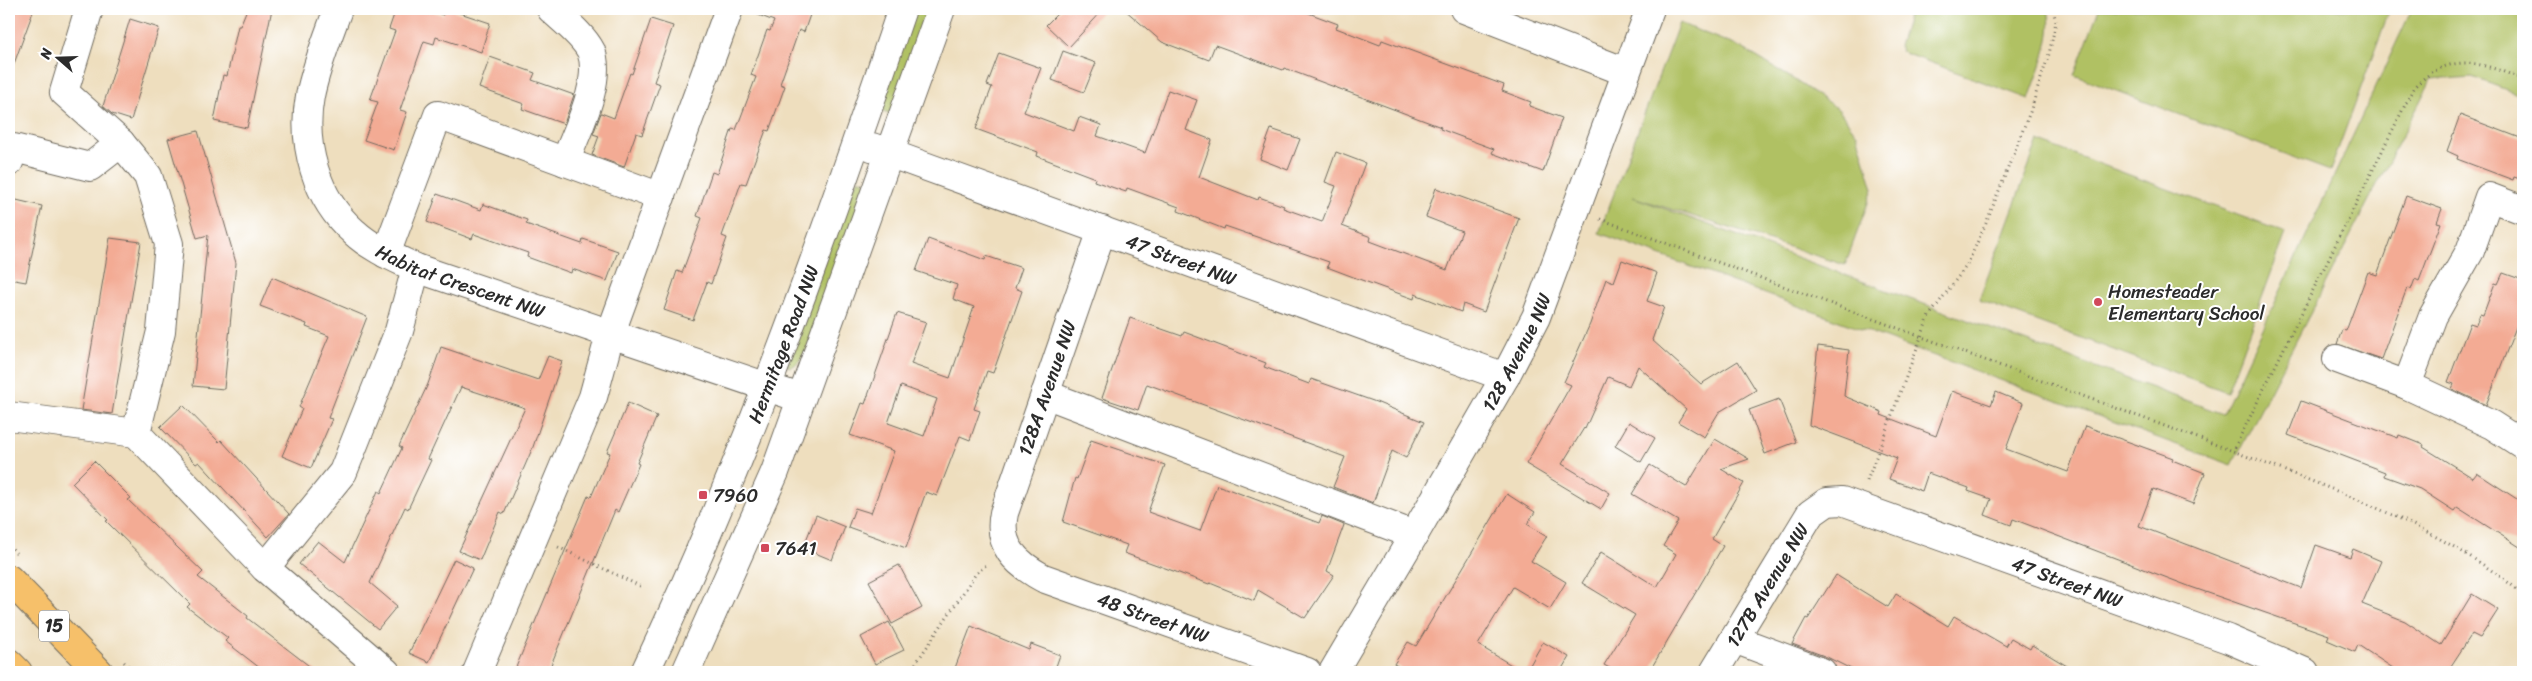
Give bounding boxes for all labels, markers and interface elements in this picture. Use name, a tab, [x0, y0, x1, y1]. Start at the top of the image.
north arrow	[32, 32, 82, 82]
text: N	[33, 45, 60, 63]
street label: 47 Street NW	[1121, 224, 1241, 295]
street label: Habitat Crescent NW	[370, 235, 550, 327]
street label: Hermitage Road NW	[738, 260, 828, 428]
place label: Homesteader Elementary School	[2108, 275, 2265, 330]
street label: 128 Avenue NW	[1472, 288, 1560, 417]
marker: Homesteader Elementary School	[2092, 296, 2104, 308]
street label: 128A Avenue NW	[1008, 316, 1086, 460]
place label: 7960	[713, 479, 758, 512]
marker: 7960	[697, 489, 709, 501]
street label: 127B Avenue NW	[1716, 516, 1818, 654]
place label: 7641	[775, 532, 817, 565]
marker: 7641	[759, 542, 771, 554]
street label: 47 Street NW	[2007, 546, 2128, 617]
street label: 48 Street NW	[1093, 582, 1214, 652]
road number: 15	[39, 610, 69, 642]

